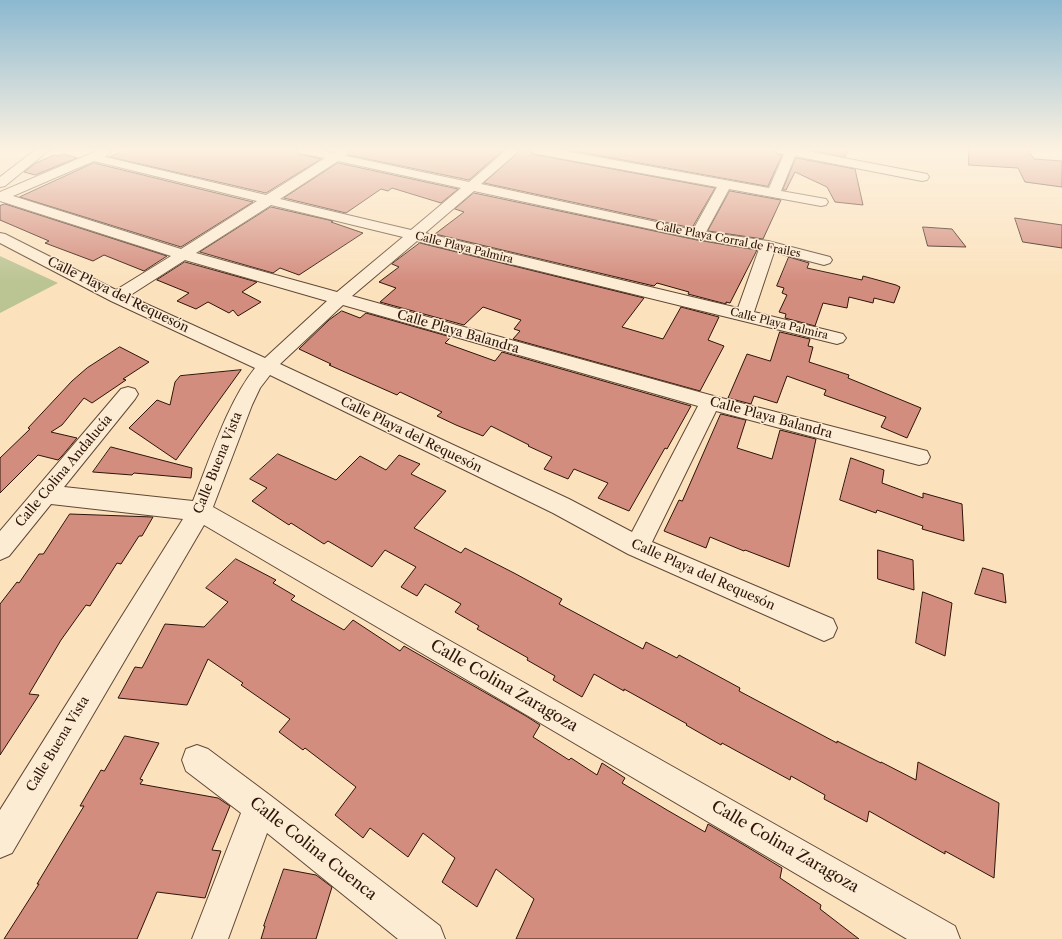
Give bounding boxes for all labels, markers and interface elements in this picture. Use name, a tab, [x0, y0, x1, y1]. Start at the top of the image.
street label: Calle Playa Corral de Frailes	[654, 219, 802, 261]
street label: Calle Playa Palmira	[414, 229, 514, 267]
street label: Calle Playa del Requesón	[45, 254, 191, 336]
street label: Calle Playa Palmira	[729, 305, 829, 343]
street label: Calle Playa Balandra	[395, 307, 521, 357]
street label: Calle Playa del Requesón	[338, 394, 484, 476]
street label: Calle Playa Balandra	[708, 394, 834, 442]
street label: Calle Buena Vista	[190, 410, 246, 516]
street label: Calle Colina Andalucía	[12, 412, 116, 530]
street label: Calle Playa del Requesón	[629, 536, 777, 614]
street label: Calle Colina Zaragoza	[427, 636, 581, 736]
street label: Calle Buena Vista	[23, 693, 93, 795]
street label: Calle Colina Cuenca	[246, 793, 380, 905]
street label: Calle Colina Zaragoza	[708, 797, 862, 897]

